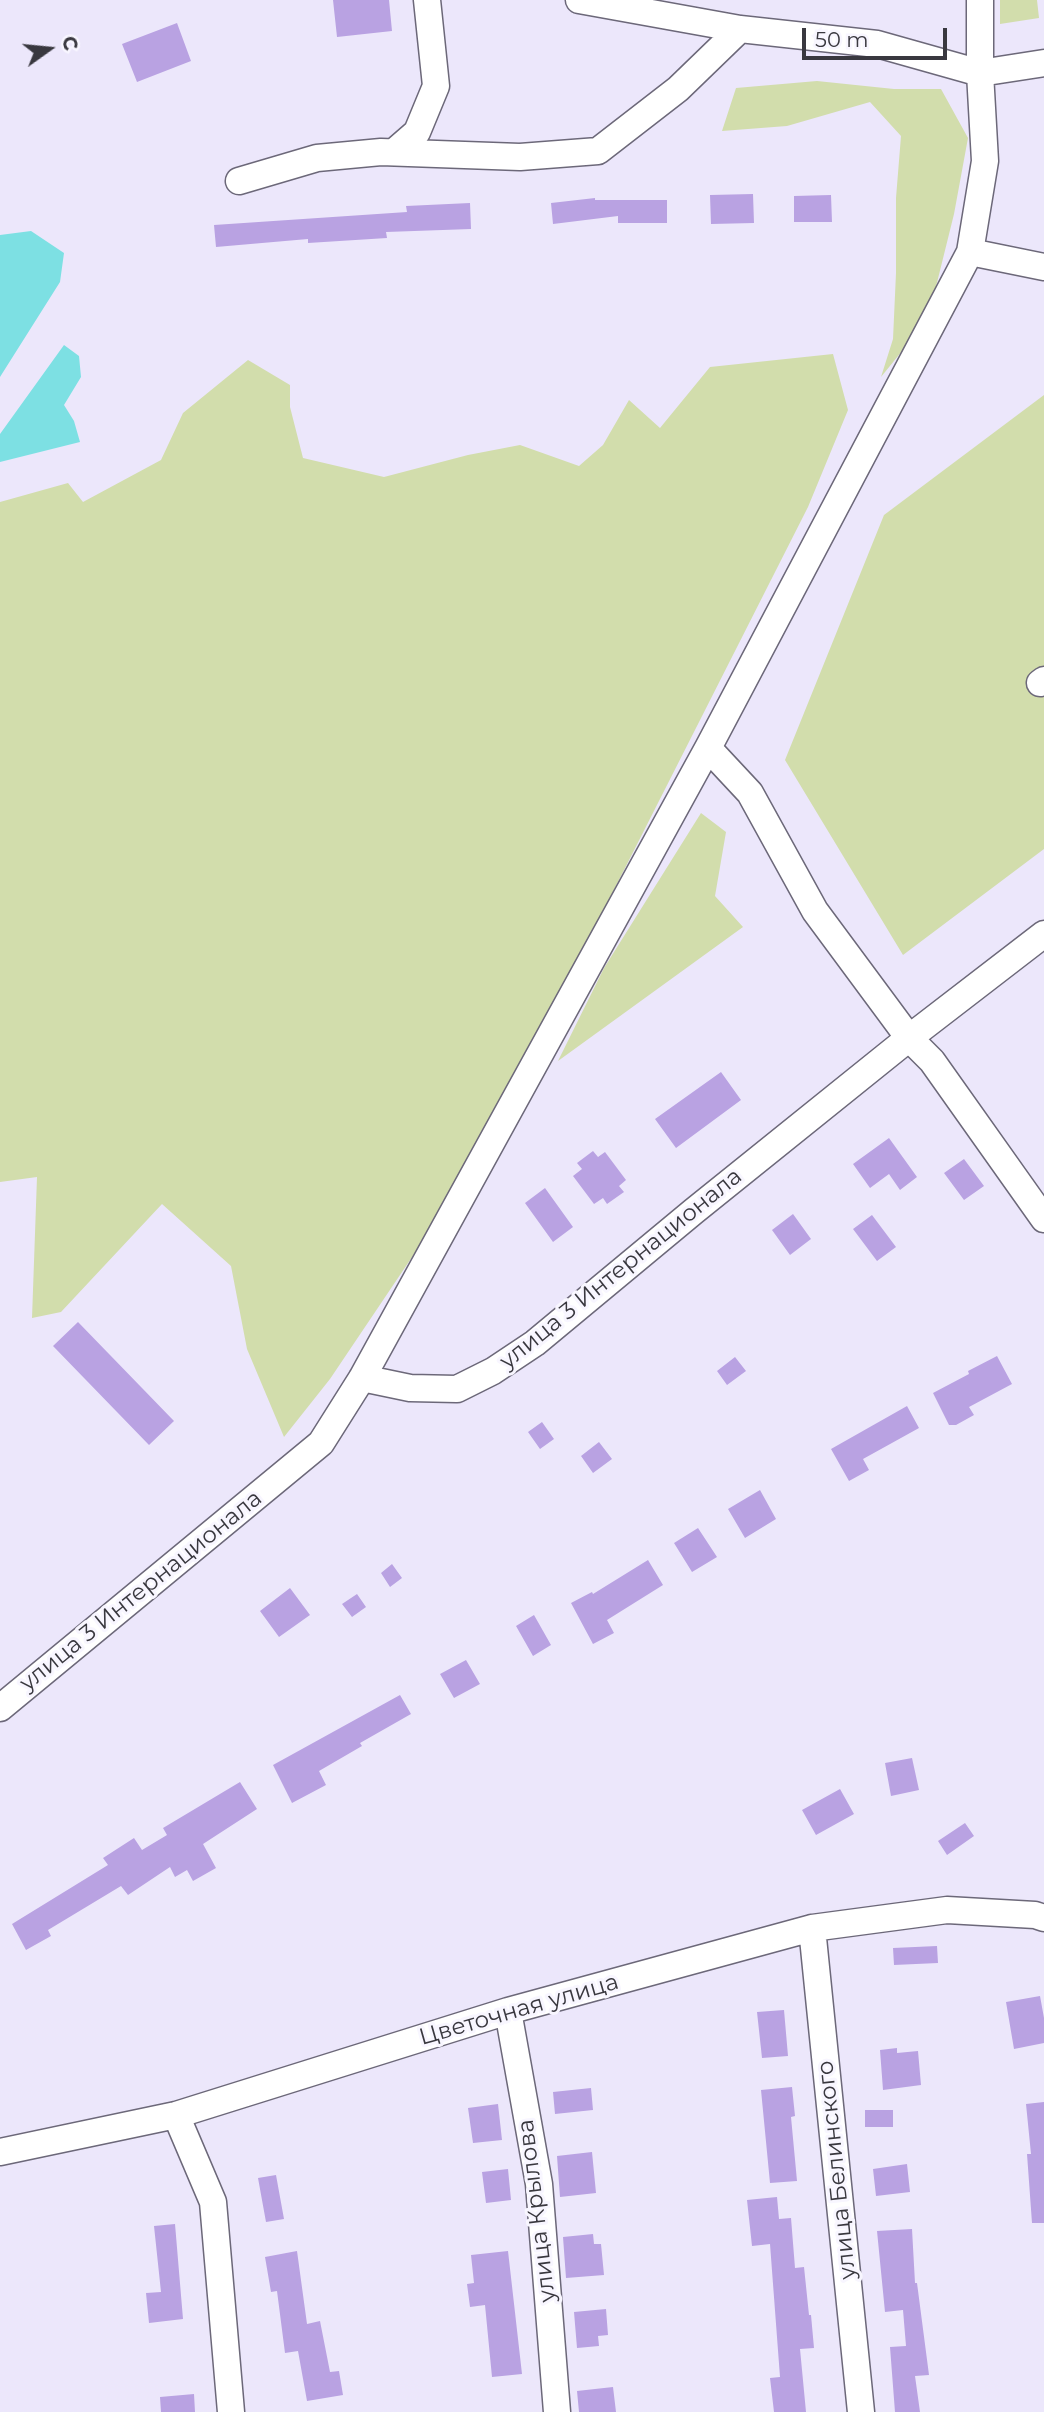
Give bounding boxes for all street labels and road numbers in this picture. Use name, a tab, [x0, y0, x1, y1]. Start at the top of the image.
street label: улица 3 Интернационала	[494, 1163, 748, 1375]
street label: улица 3 Интернационала	[14, 1485, 268, 1697]
street label: Цветочная улица	[416, 1968, 622, 2052]
street label: улица Белинского	[812, 2059, 862, 2281]
street label: улица Крылова	[512, 2118, 562, 2304]

